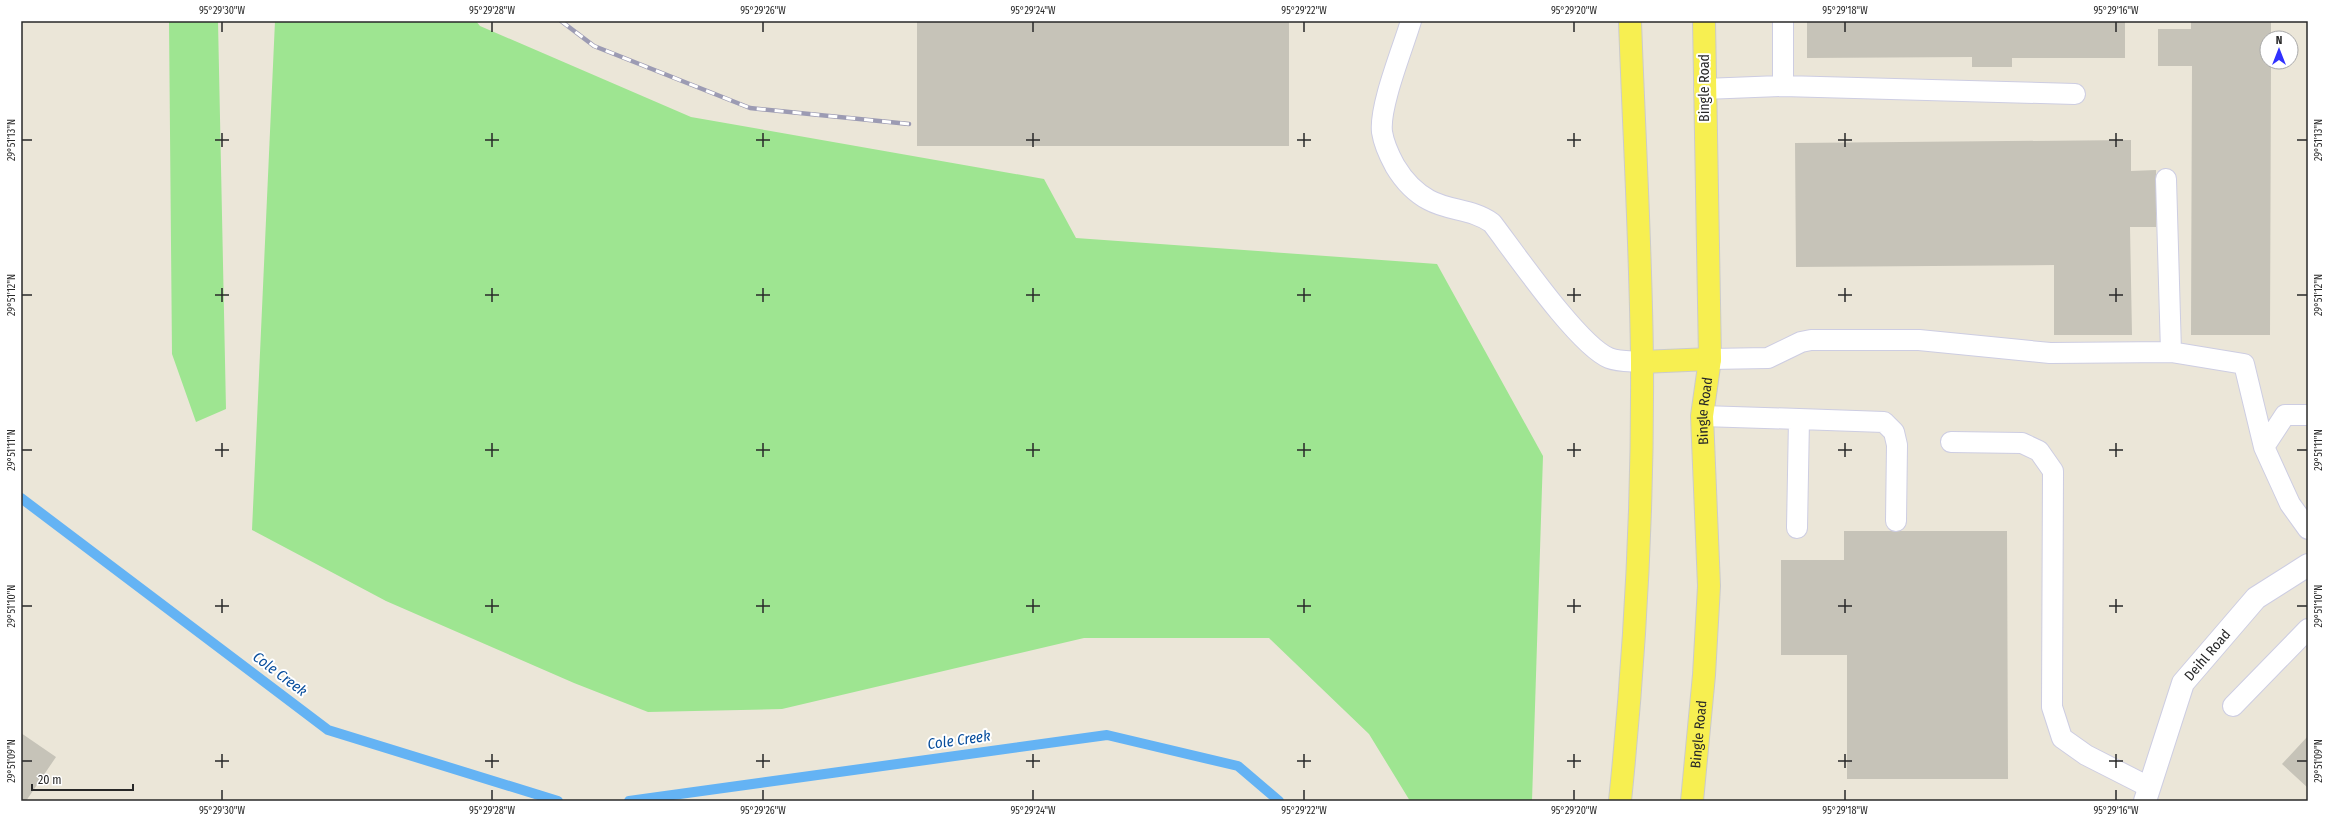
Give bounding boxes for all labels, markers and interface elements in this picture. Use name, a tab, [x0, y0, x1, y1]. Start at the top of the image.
text: 95°29'30"W	[199, 5, 246, 17]
text: 95°29'28"W	[469, 5, 515, 17]
text: 95°29'26"W	[740, 5, 786, 17]
text: 95°29'24"W	[1010, 5, 1056, 17]
text: 95°29'22"W	[1281, 5, 1327, 17]
text: 95°29'20"W	[1551, 5, 1598, 17]
text: 95°29'18"W	[1822, 5, 1868, 17]
text: 95°29'16"W	[2093, 5, 2139, 17]
north arrow	[2259, 30, 2299, 70]
text: N	[2276, 34, 2282, 47]
street label: Bingle Road	[1696, 54, 1713, 122]
text: 29°51'13"N	[6, 119, 18, 161]
text: 29°51'13"N	[2313, 119, 2325, 161]
text: 29°51'12"N	[6, 274, 18, 316]
text: 29°51'12"N	[2313, 274, 2325, 316]
street label: Bingle Road	[1694, 376, 1716, 445]
text: 29°51'11"N	[6, 429, 18, 471]
text: 29°51'11"N	[2313, 429, 2325, 471]
text: 29°51'10"N	[6, 585, 18, 627]
text: 29°51'10"N	[2313, 585, 2325, 627]
street label: Deihl Road	[2181, 626, 2234, 684]
water label: Cole Creek	[249, 648, 311, 701]
street label: Bingle Road	[1687, 700, 1711, 769]
water label: Cole Creek	[926, 727, 992, 753]
text: 29°51'09"N	[6, 739, 18, 783]
text: 29°51'09"N	[2313, 739, 2325, 783]
scale bar	[32, 766, 133, 792]
text: 20 m	[38, 773, 62, 787]
text: 95°29'30"W	[199, 805, 246, 817]
text: 95°29'28"W	[469, 805, 515, 817]
text: 95°29'26"W	[740, 805, 786, 817]
text: 95°29'24"W	[1010, 805, 1056, 817]
text: 95°29'22"W	[1281, 805, 1327, 817]
text: 95°29'20"W	[1551, 805, 1598, 817]
text: 95°29'18"W	[1822, 805, 1868, 817]
text: 95°29'16"W	[2093, 805, 2139, 817]

